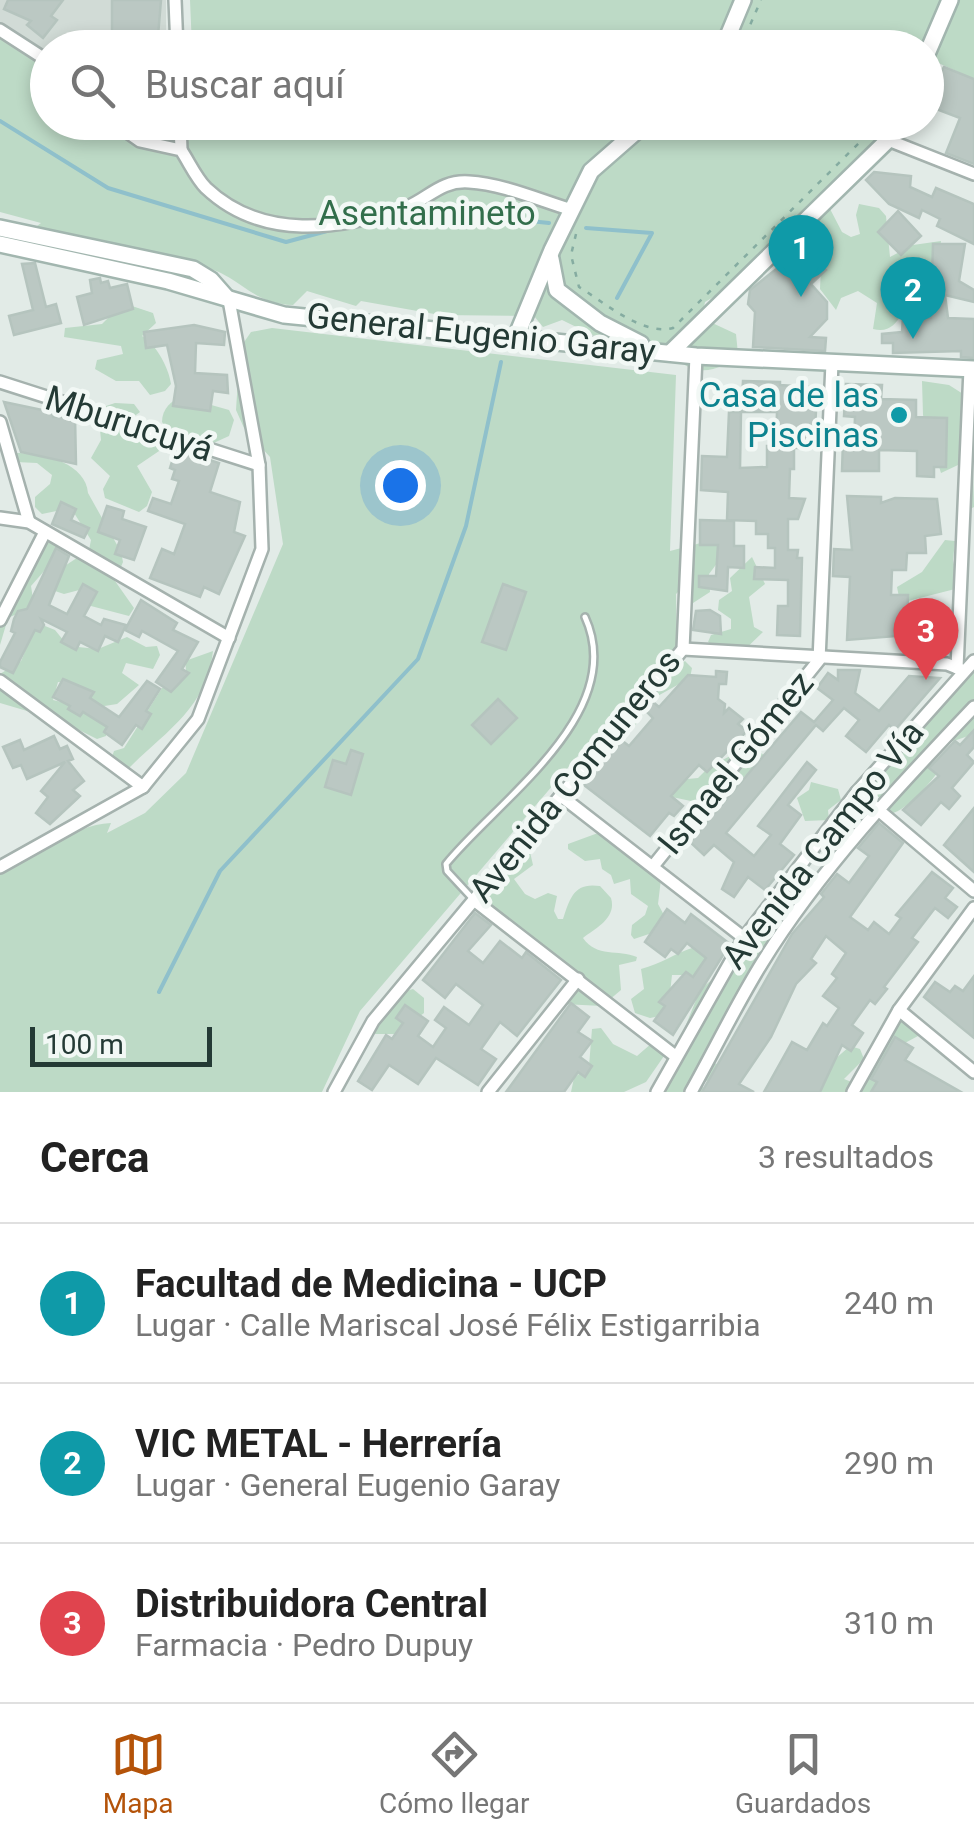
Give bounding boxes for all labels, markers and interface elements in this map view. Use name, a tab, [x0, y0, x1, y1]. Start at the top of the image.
search box	[30, 30, 944, 140]
icon: search	[65, 58, 120, 113]
text: Buscar aquí	[145, 63, 345, 107]
park label: Asentamineto	[318, 193, 536, 234]
pin: 1	[768, 214, 834, 297]
pin: 2	[880, 256, 946, 339]
street label: General Eugenio Garay	[304, 295, 658, 373]
place label: Casa de las Piscinas	[699, 375, 879, 456]
street label: Mburucuyá	[40, 378, 218, 470]
marker: Casa de las Piscinas	[888, 404, 910, 426]
your location	[375, 460, 426, 511]
pin: 3	[894, 598, 958, 680]
street label: Avenida Comuneros	[461, 642, 689, 910]
street label: Ismael Gómez	[650, 663, 822, 863]
street label: Avenida Campo Vía	[713, 713, 933, 977]
scale bar	[30, 1022, 212, 1066]
text: 100 m	[45, 1028, 124, 1061]
text: Cerca	[40, 1133, 150, 1182]
text: 3 resultados	[758, 1138, 934, 1176]
text: Facultad de Medicina - UCP	[135, 1262, 607, 1306]
text: 1	[63, 1284, 82, 1322]
text: 240 m	[844, 1284, 934, 1322]
text: Lugar · Calle Mariscal José Félix Estigarribia	[135, 1306, 761, 1344]
text: VIC METAL - Herrería	[135, 1422, 502, 1466]
text: 2	[63, 1444, 82, 1482]
text: 290 m	[844, 1444, 934, 1482]
text: Lugar · General Eugenio Garay	[135, 1466, 560, 1504]
text: Distribuidora Central	[135, 1582, 488, 1626]
text: 3	[63, 1604, 82, 1642]
text: 310 m	[844, 1604, 934, 1642]
text: Farmacia · Pedro Dupuy	[135, 1626, 473, 1664]
tab: Mapa	[103, 1727, 173, 1820]
tab: Cómo llegar	[379, 1727, 529, 1820]
tab: Guardados	[735, 1727, 871, 1820]

